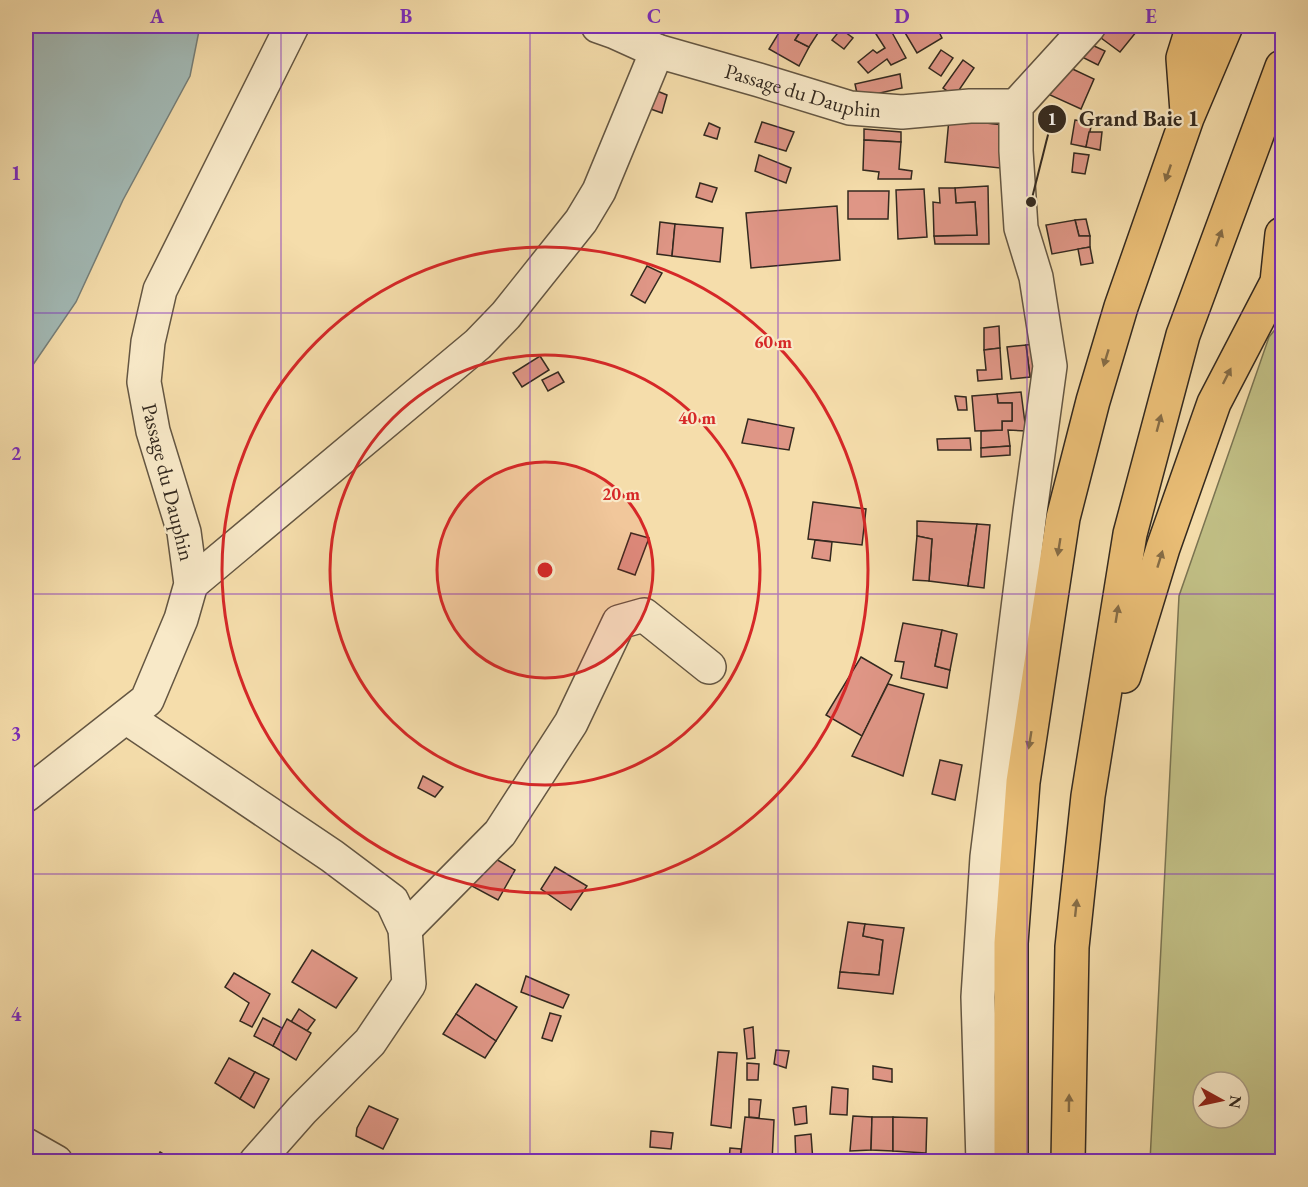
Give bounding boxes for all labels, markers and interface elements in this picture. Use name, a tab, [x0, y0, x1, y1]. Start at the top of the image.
text: A	[149, 3, 165, 29]
text: B	[400, 3, 412, 29]
text: C	[647, 3, 661, 29]
text: D	[894, 3, 910, 29]
text: E	[1145, 3, 1157, 29]
street label: Passage du Dauphin	[722, 57, 882, 123]
callout: Grand Baie 1	[1037, 99, 1211, 139]
text: Grand Baie 1	[1079, 104, 1199, 133]
text: 1	[1047, 107, 1057, 130]
text: 1	[11, 160, 21, 186]
one-way arrow	[1162, 164, 1172, 182]
one-way arrow	[1215, 229, 1224, 247]
text: 60 m	[754, 330, 792, 353]
one-way arrow	[1101, 349, 1110, 367]
one-way arrow	[1223, 368, 1232, 385]
street label: Passage du Dauphin	[136, 400, 201, 563]
text: 40 m	[678, 406, 716, 429]
one-way arrow	[1155, 414, 1165, 433]
text: 2	[11, 440, 22, 466]
text: 20 m	[602, 482, 640, 505]
one-way arrow	[1054, 538, 1063, 557]
one-way arrow	[1156, 550, 1165, 568]
centre of rings	[535, 560, 555, 580]
one-way arrow	[1113, 604, 1122, 623]
text: 3	[11, 720, 21, 746]
one-way arrow	[1025, 730, 1034, 749]
one-way arrow	[1071, 899, 1081, 918]
text: 4	[11, 1001, 22, 1027]
north arrow	[1191, 1070, 1251, 1130]
one-way arrow	[1064, 1094, 1074, 1113]
text: N	[1224, 1094, 1247, 1110]

